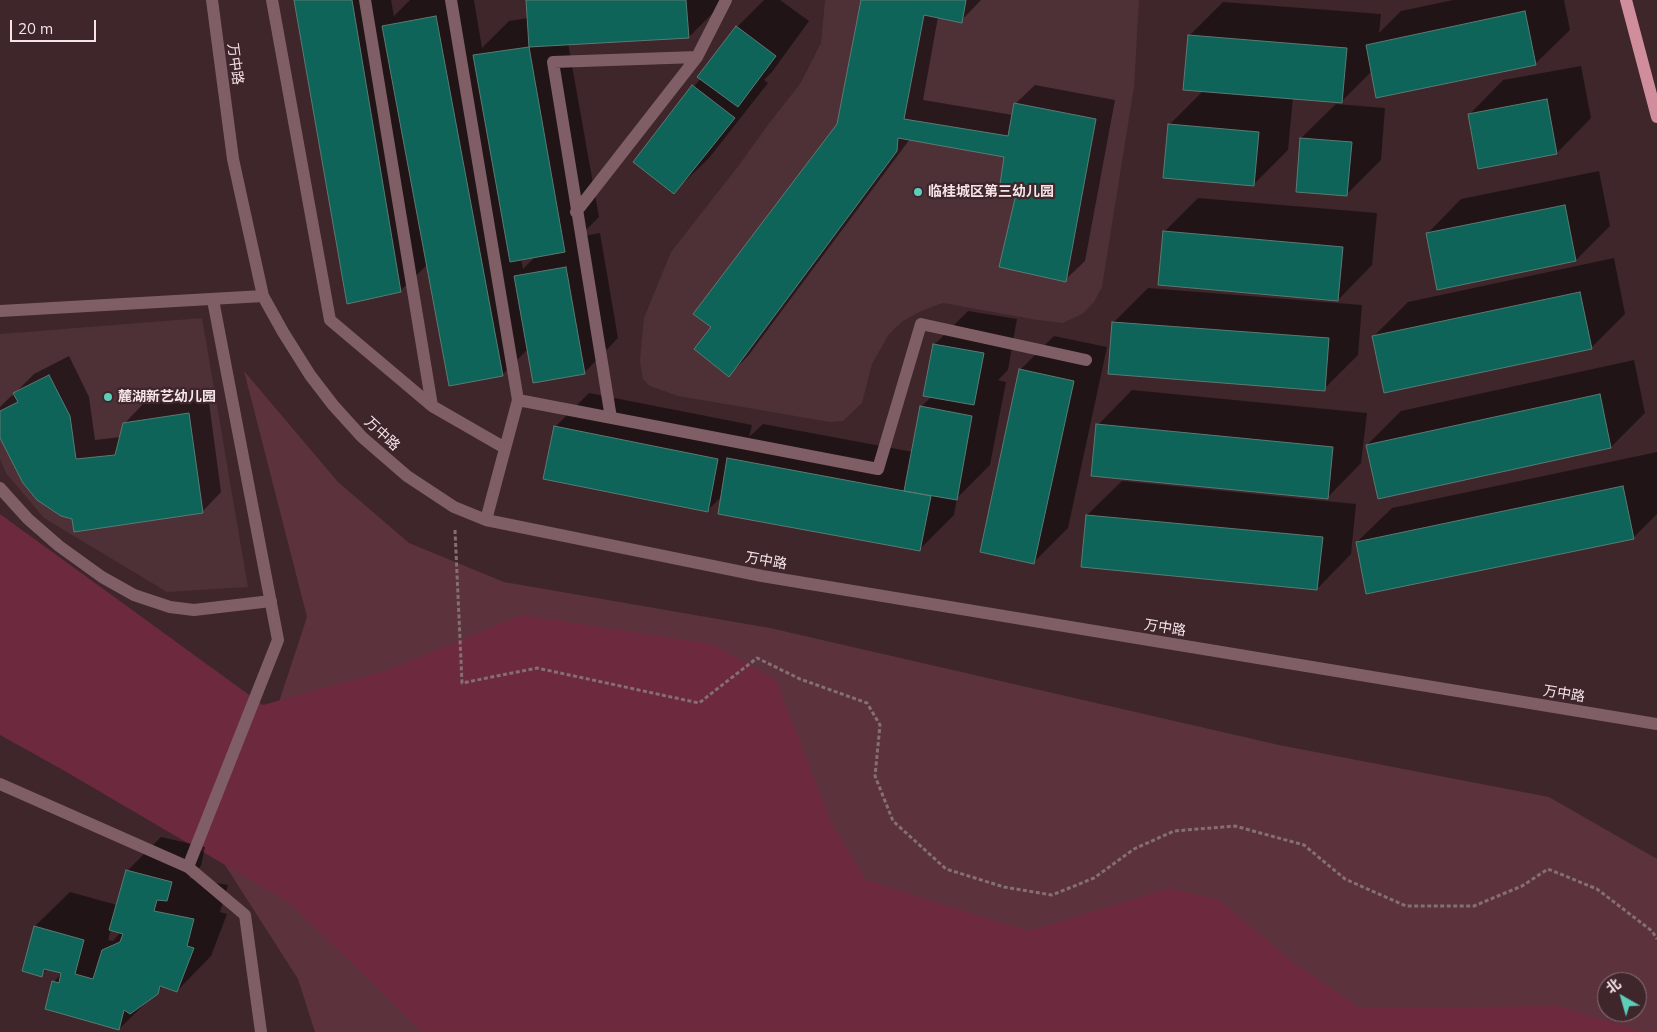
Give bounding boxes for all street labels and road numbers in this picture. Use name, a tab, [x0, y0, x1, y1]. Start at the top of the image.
street label: 万中路	[224, 42, 246, 86]
street label: 万中路	[361, 414, 403, 454]
street label: 万中路	[744, 549, 788, 573]
street label: 万中路	[1143, 616, 1187, 640]
street label: 万中路	[1542, 682, 1586, 706]

